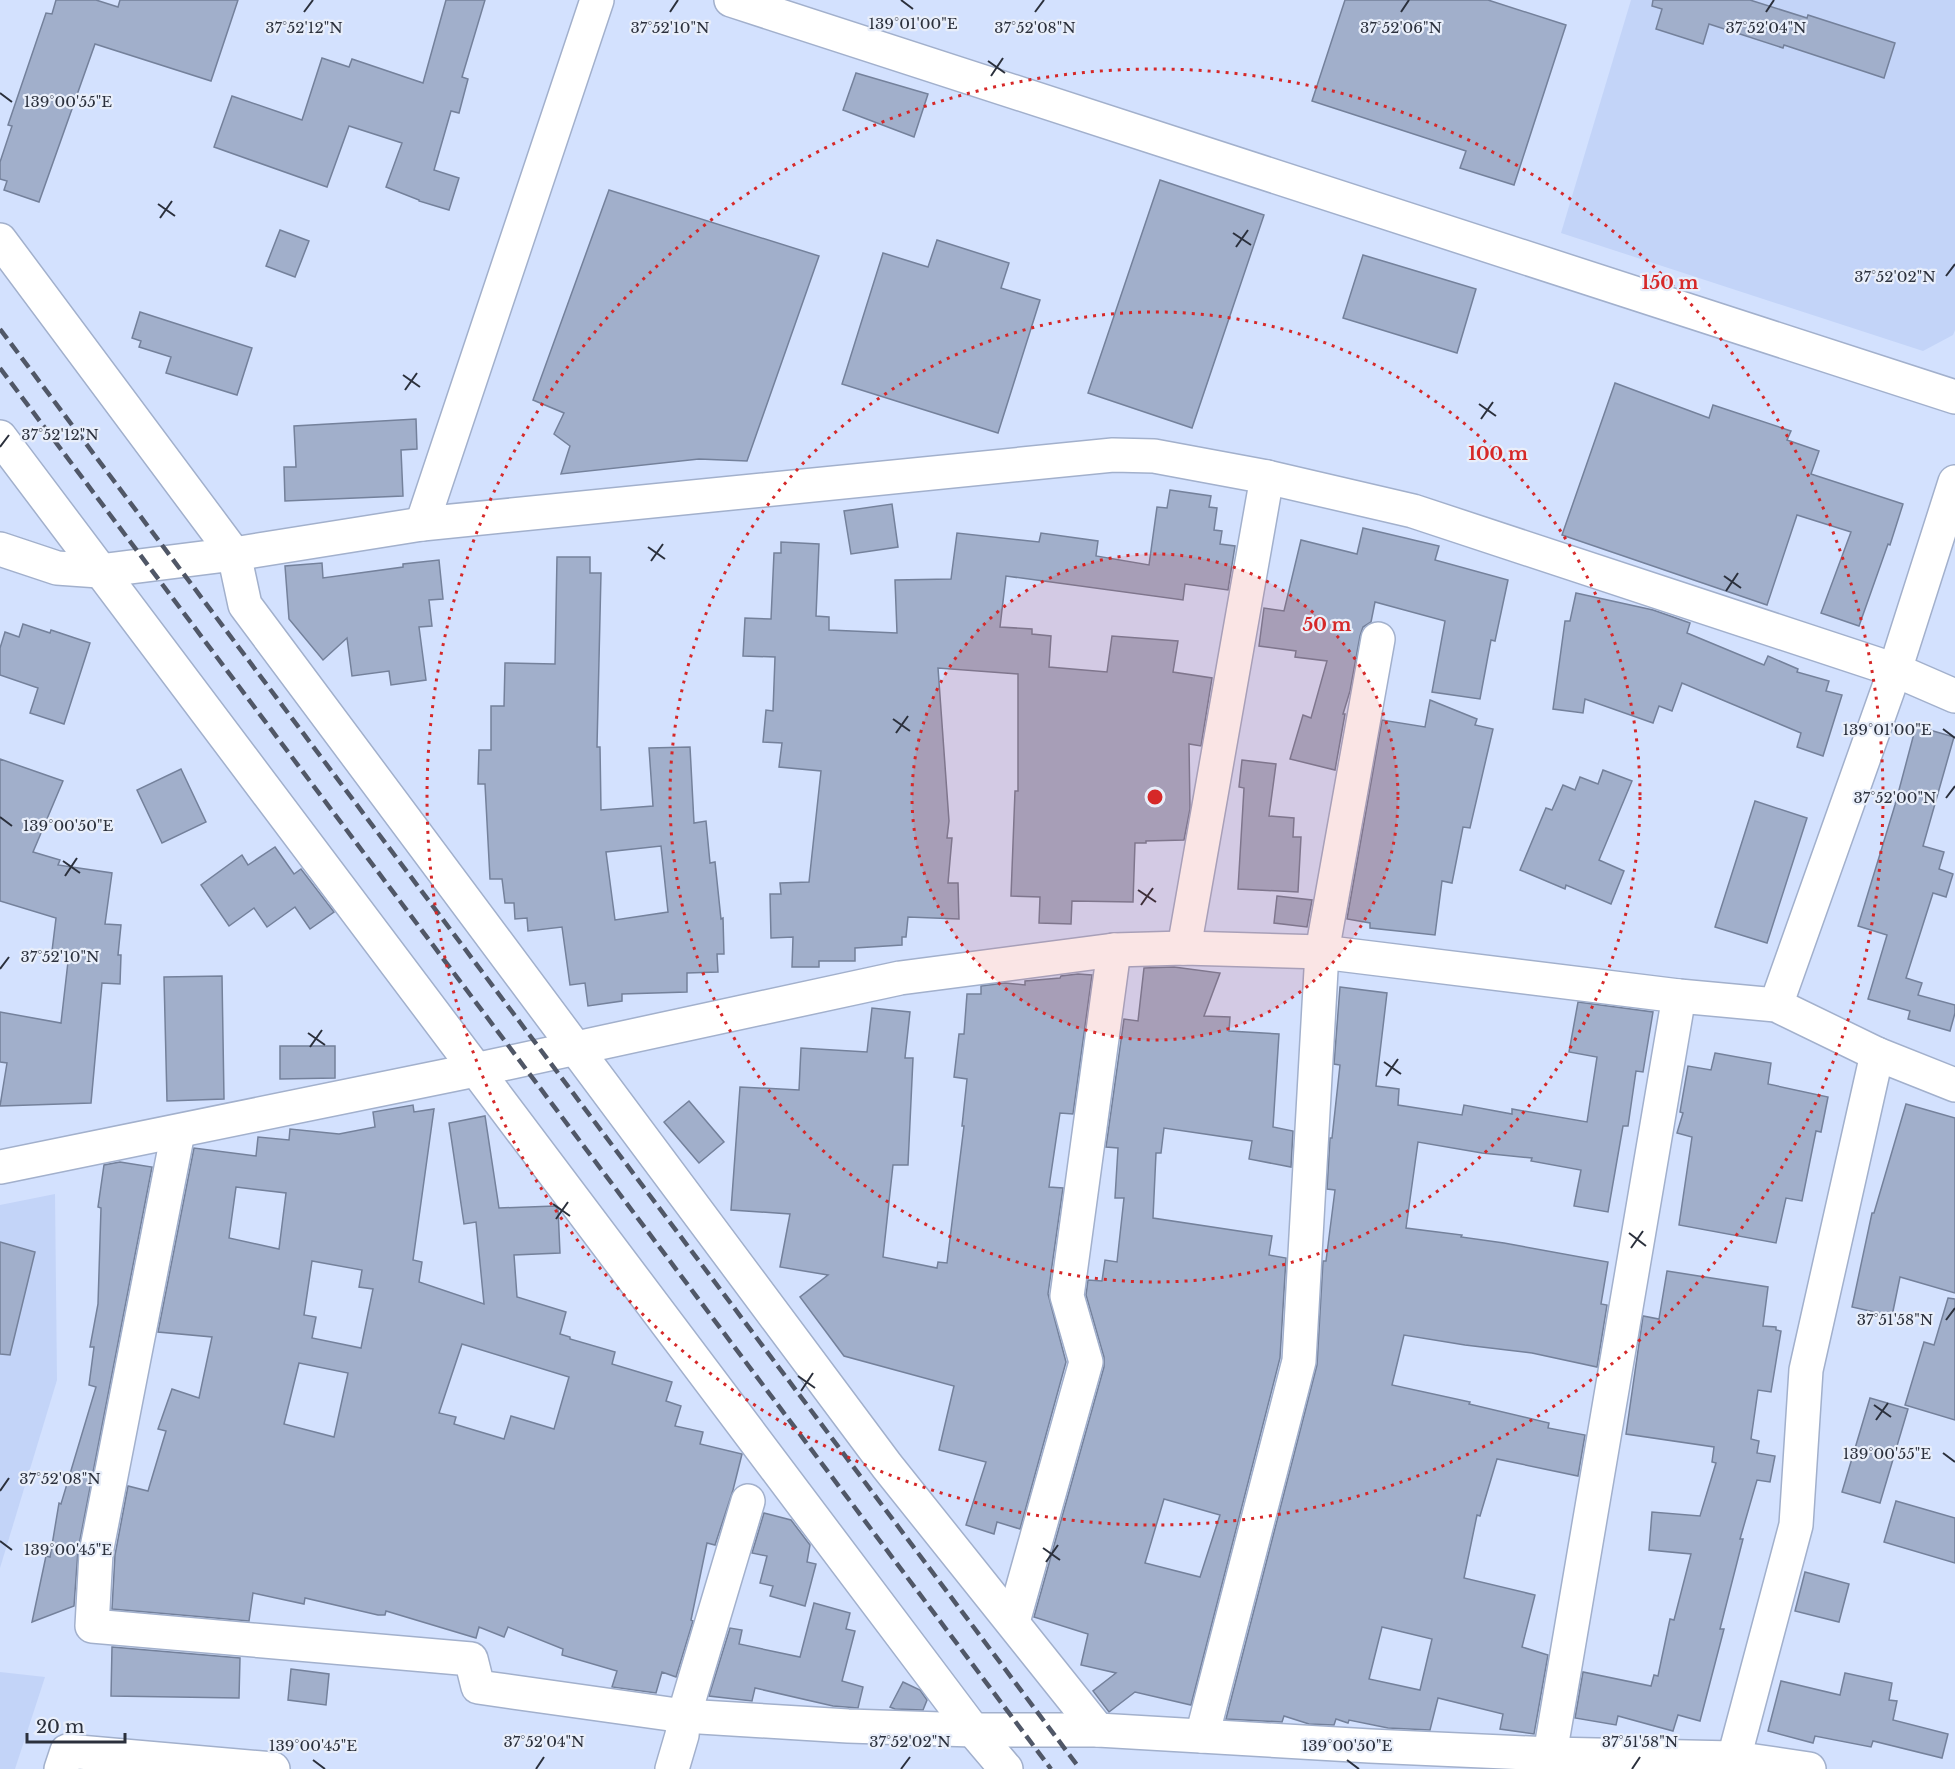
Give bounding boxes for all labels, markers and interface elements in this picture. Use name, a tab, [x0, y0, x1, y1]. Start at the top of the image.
text: 139°01'00"E	[868, 14, 958, 33]
text: 37°52'12"N	[265, 18, 343, 37]
text: 37°52'10"N	[630, 18, 710, 37]
text: 37°52'08"N	[994, 18, 1076, 37]
text: 37°52'06"N	[1360, 18, 1442, 37]
text: 37°52'04"N	[1726, 18, 1806, 37]
text: 139°00'55"E	[24, 92, 112, 111]
text: 37°52'02"N	[1854, 267, 1936, 286]
text: 150 m	[1642, 272, 1699, 294]
text: 37°52'12"N	[21, 425, 99, 444]
text: 100 m	[1468, 443, 1528, 465]
text: 50 m	[1303, 614, 1352, 636]
text: 139°01'00"E	[1842, 720, 1932, 739]
centre of rings	[1145, 787, 1165, 807]
text: 37°52'00"N	[1853, 788, 1937, 807]
text: 139°00'50"E	[23, 816, 113, 835]
text: 37°52'10"N	[20, 947, 100, 966]
text: 37°51'58"N	[1857, 1310, 1933, 1329]
text: 139°00'55"E	[1843, 1444, 1931, 1463]
text: 37°52'08"N	[19, 1469, 101, 1488]
text: 139°00'45"E	[24, 1540, 112, 1559]
scale bar	[27, 1706, 124, 1744]
text: 20 m	[36, 1716, 84, 1738]
text: 37°52'04"N	[504, 1732, 584, 1751]
text: 37°52'02"N	[869, 1732, 951, 1751]
text: 37°51'58"N	[1602, 1732, 1678, 1751]
text: 139°00'45"E	[269, 1736, 357, 1755]
text: 139°00'50"E	[1302, 1736, 1392, 1755]

